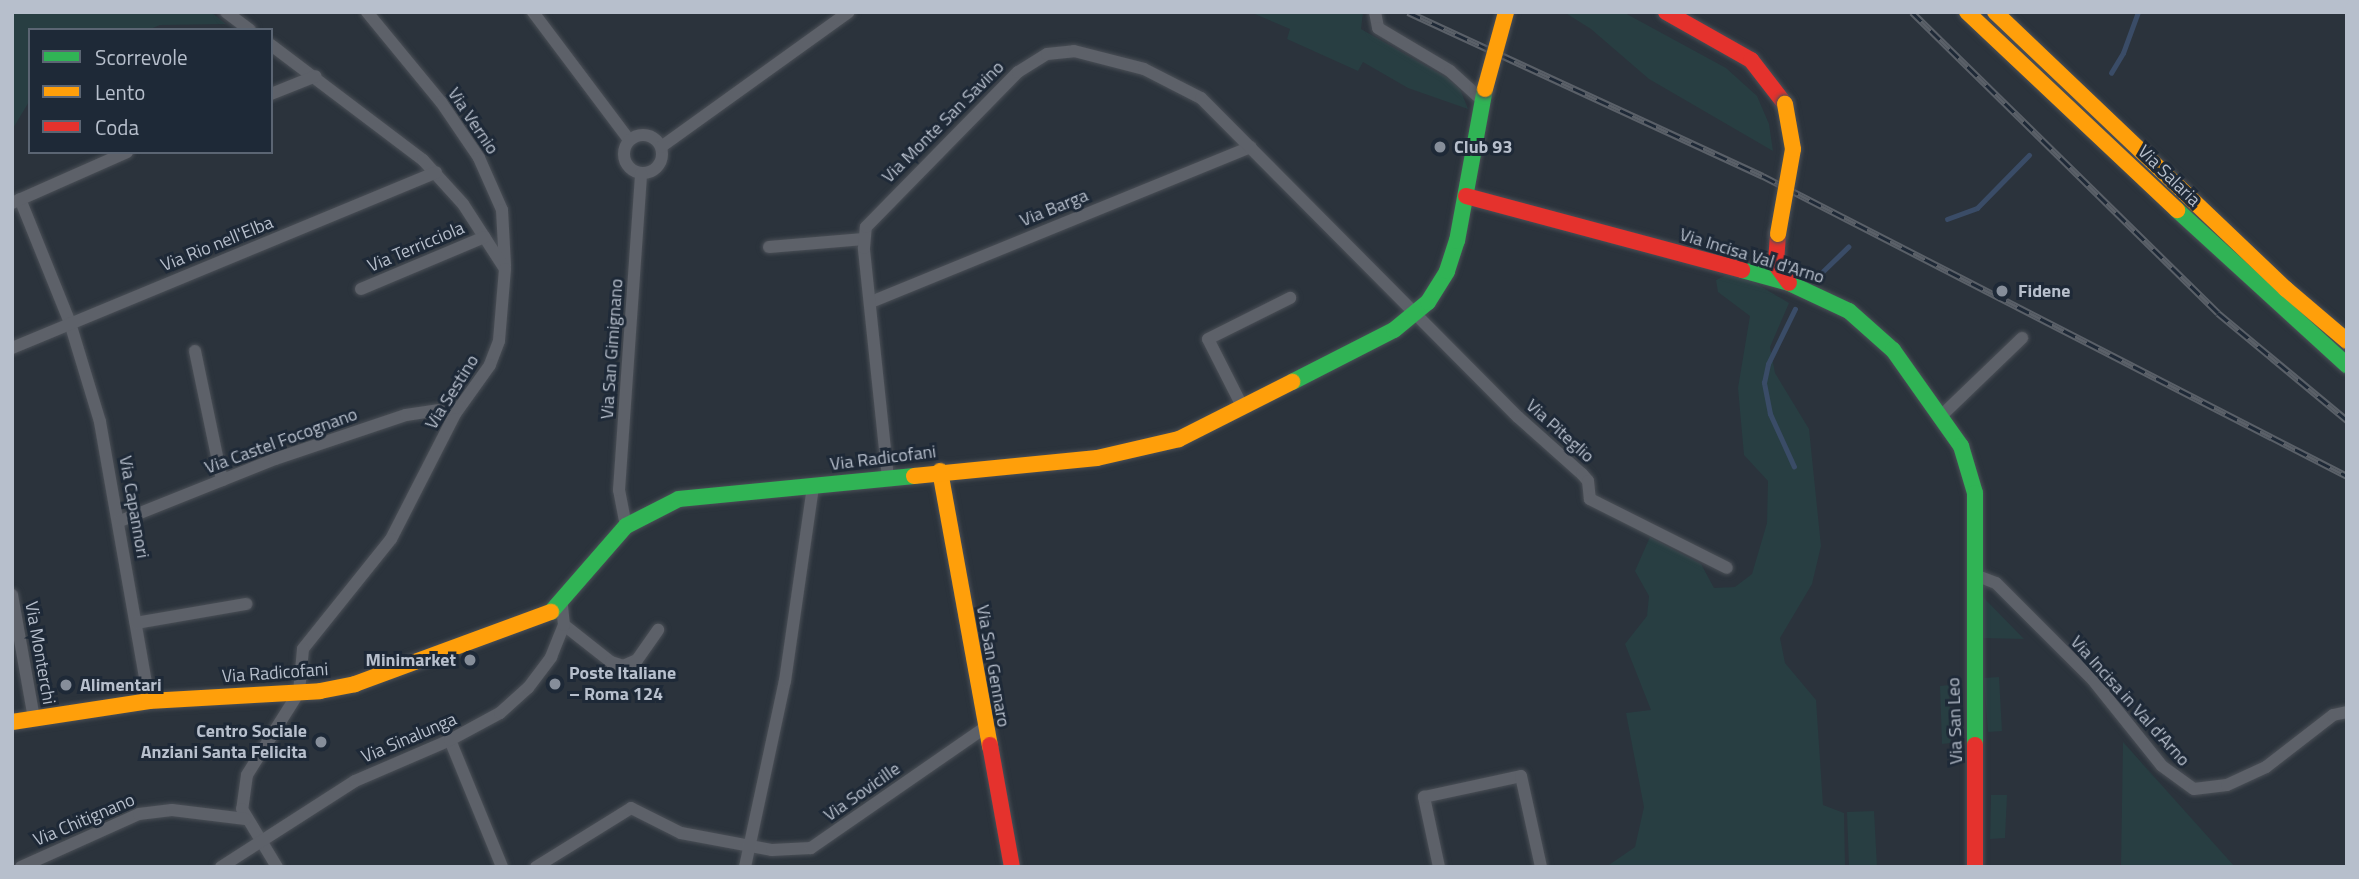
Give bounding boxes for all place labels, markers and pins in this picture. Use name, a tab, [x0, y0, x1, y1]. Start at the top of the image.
place label: Club 93	[1454, 136, 1512, 158]
marker: Club 93	[1432, 139, 1448, 155]
place label: Fidene	[2018, 280, 2070, 302]
marker: Fidene	[1992, 281, 2012, 301]
place label: Minimarket	[365, 649, 456, 671]
marker: Minimarket	[462, 652, 478, 668]
place label: Poste Italiane – Roma 124	[569, 663, 676, 706]
place label: Alimentari	[80, 674, 162, 696]
marker: Poste Italiane – Roma 124	[547, 676, 563, 692]
marker: Alimentari	[58, 677, 74, 693]
place label: Centro Sociale Anziani Santa Felicita	[141, 721, 307, 764]
marker: Centro Sociale Anziani Santa Felicita	[313, 734, 329, 750]

